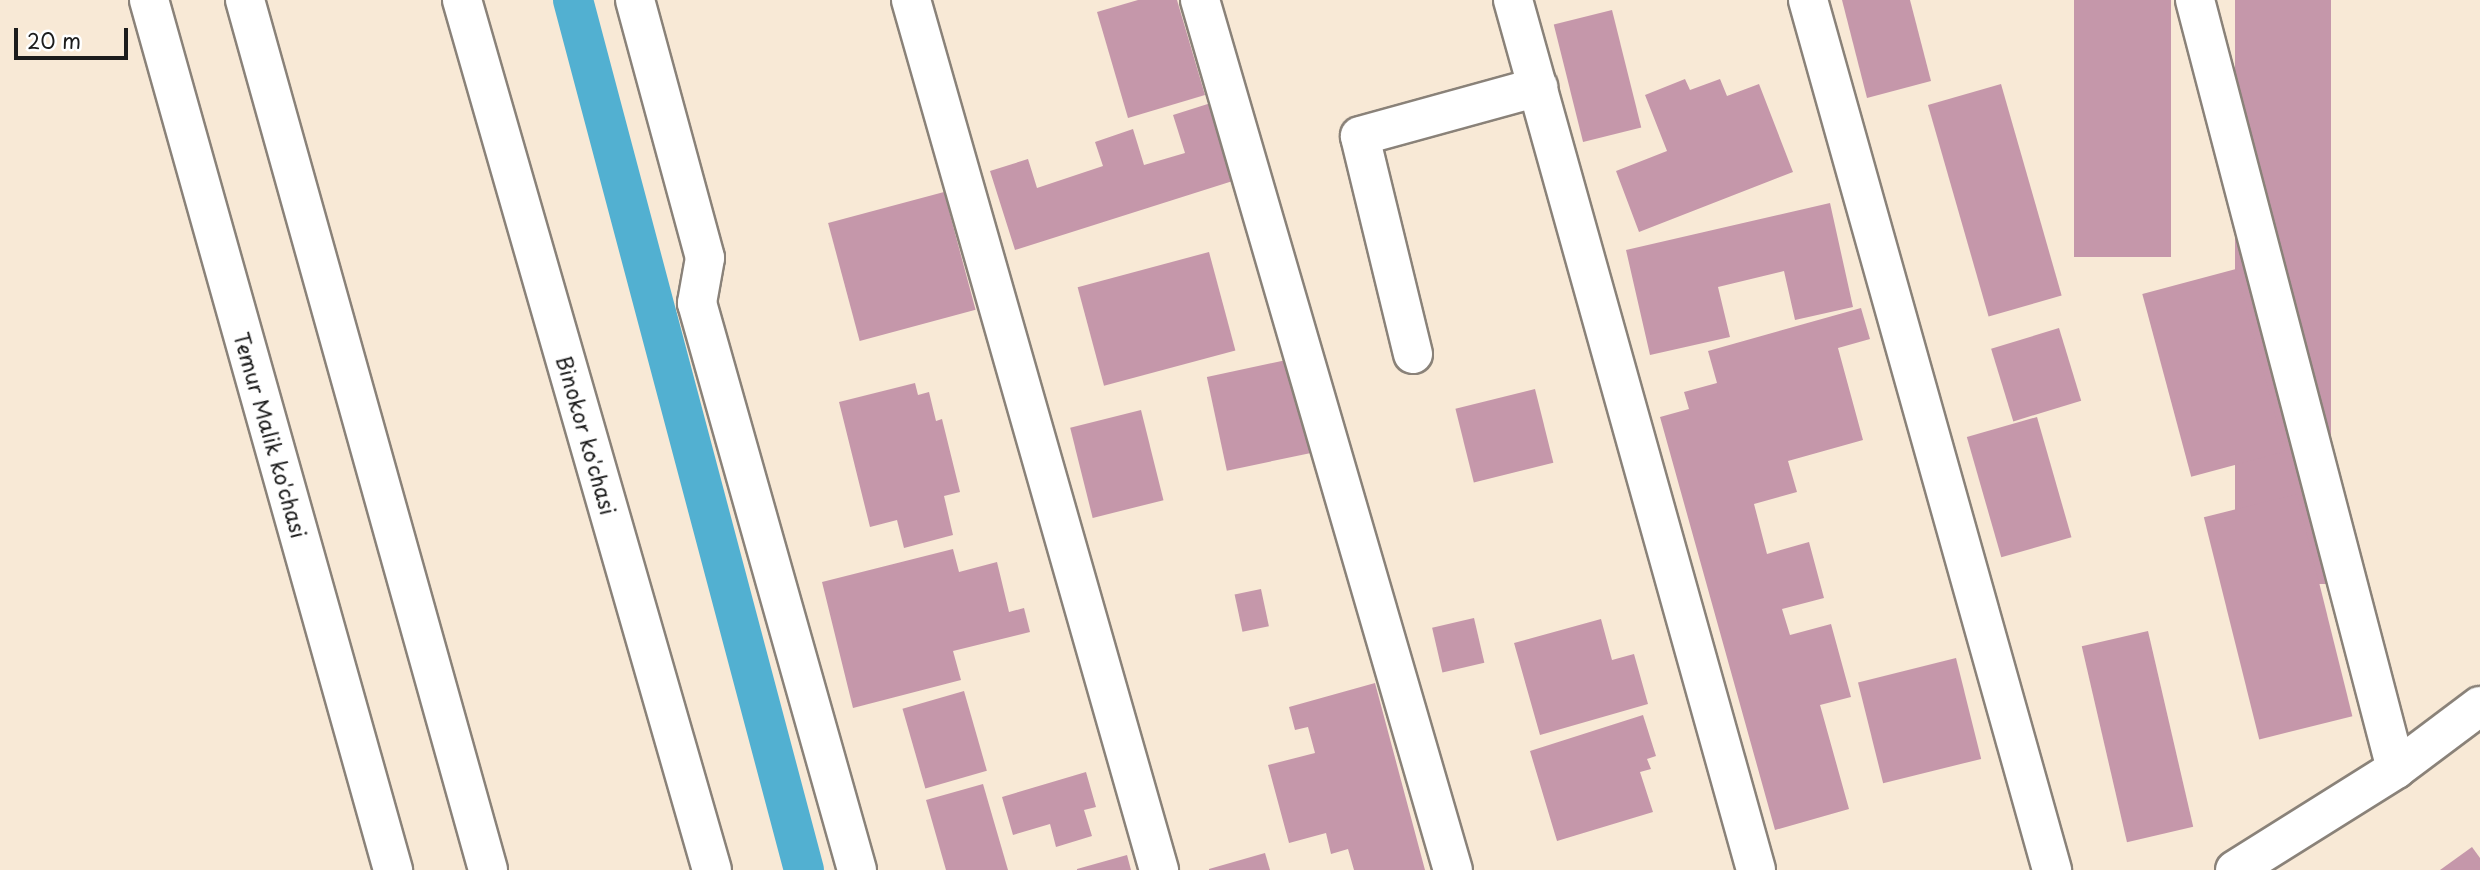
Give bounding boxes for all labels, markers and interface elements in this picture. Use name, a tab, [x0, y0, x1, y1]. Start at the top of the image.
scale bar	[18, 14, 131, 58]
text: 20 m	[27, 24, 81, 56]
street label: Temur Malik ko'chasi	[229, 329, 313, 541]
street label: Binokor ko'chasi	[552, 352, 622, 518]

